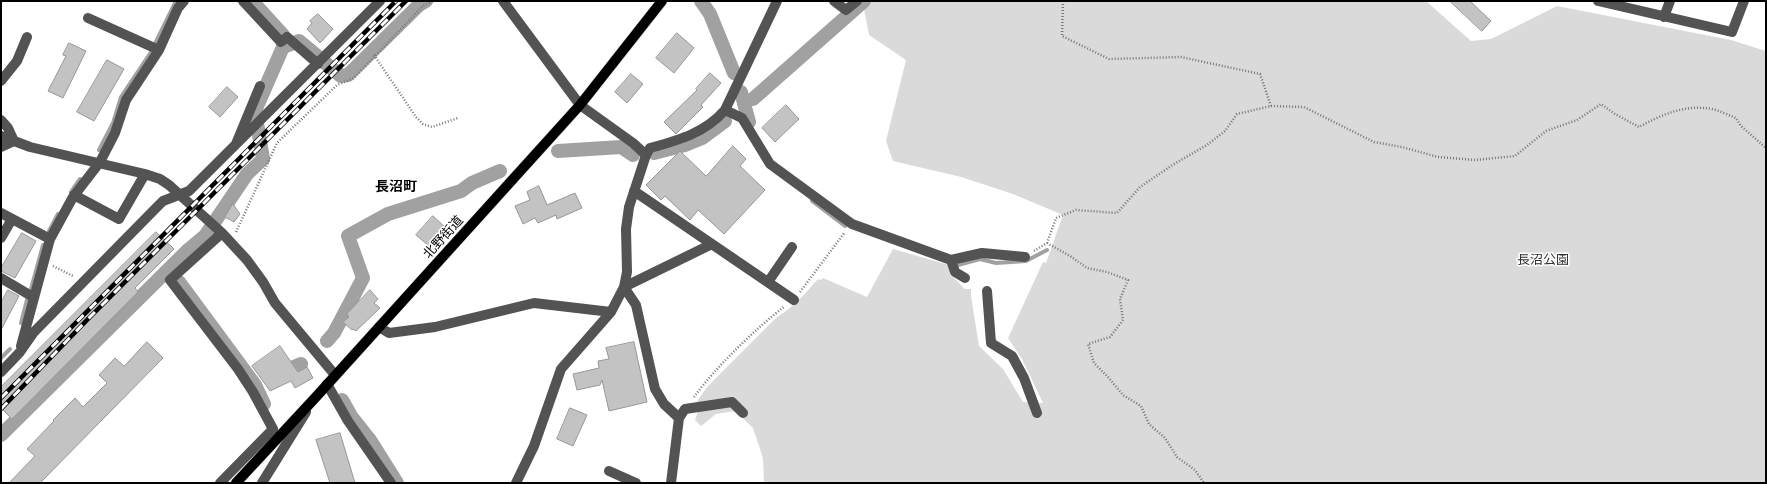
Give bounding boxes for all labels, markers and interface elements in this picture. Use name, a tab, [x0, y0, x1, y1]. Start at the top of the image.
district label: 長沼町	[375, 178, 417, 194]
street label: 北野街道	[420, 212, 466, 262]
park label: 長沼公園	[1517, 252, 1569, 268]

